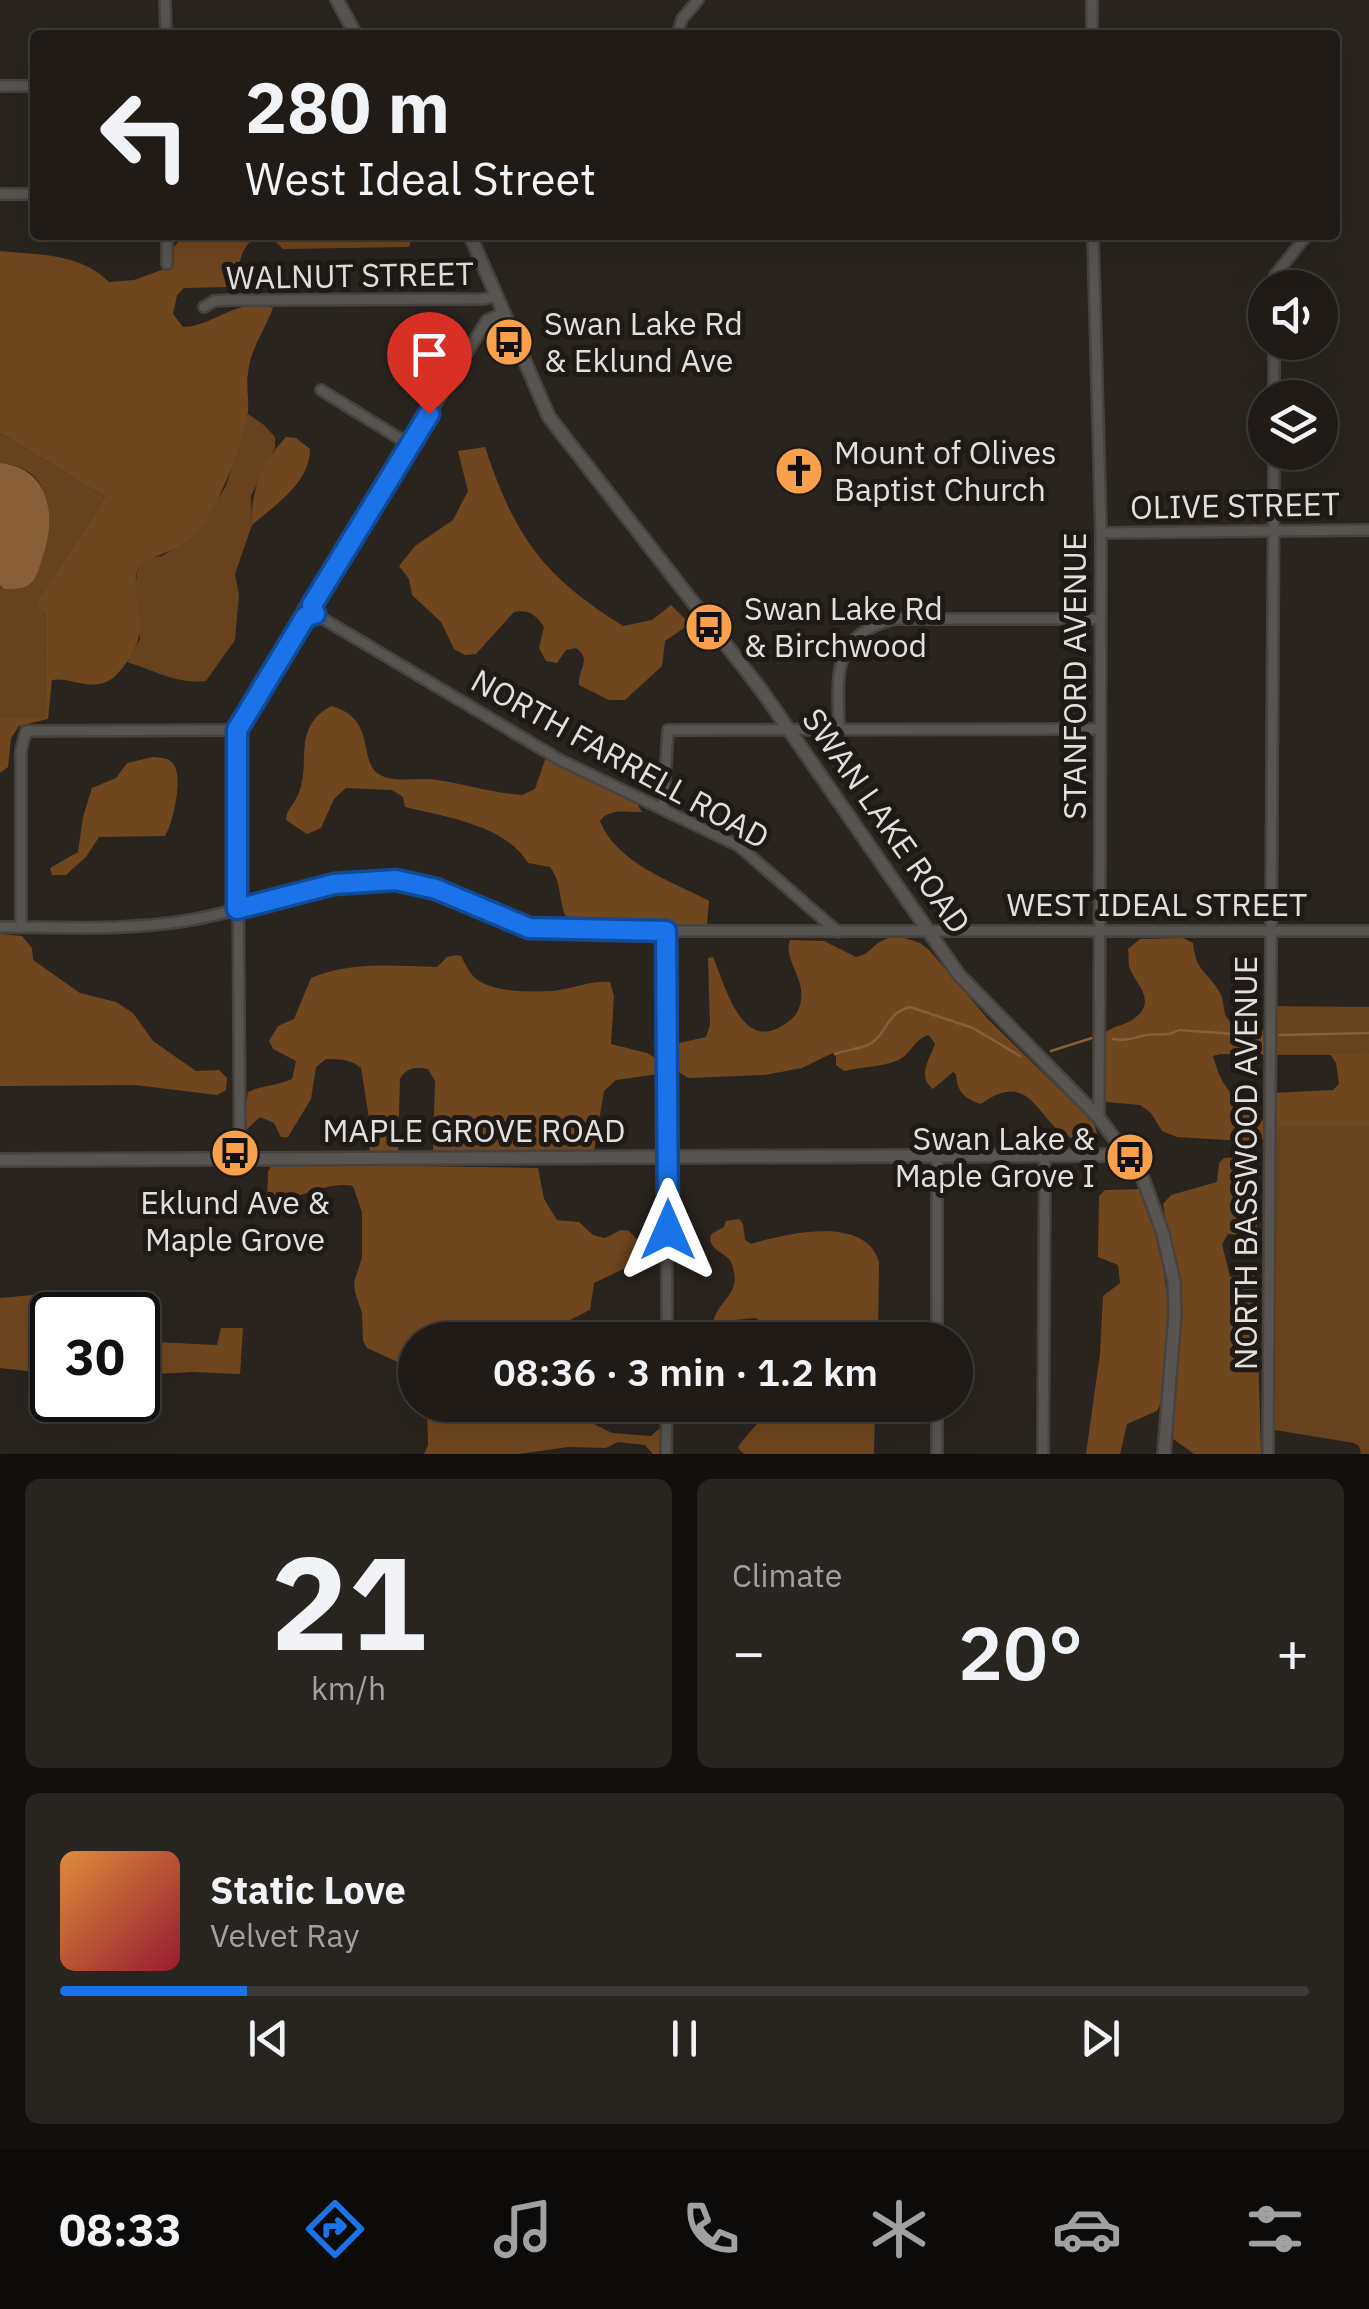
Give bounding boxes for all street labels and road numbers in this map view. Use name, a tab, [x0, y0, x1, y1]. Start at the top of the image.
street label: WALNUT STREET	[226, 252, 474, 298]
street label: OLIVE STREET	[1130, 482, 1340, 528]
street label: STANFORD AVENUE	[1053, 532, 1095, 820]
street label: NORTH FARRELL ROAD	[464, 659, 777, 857]
street label: SWAN LAKE ROAD	[793, 700, 980, 941]
street label: WEST IDEAL STREET	[1007, 883, 1307, 925]
street label: NORTH BASSWOOD AVENUE	[1224, 956, 1266, 1370]
street label: MAPLE GROVE ROAD	[323, 1109, 625, 1151]

